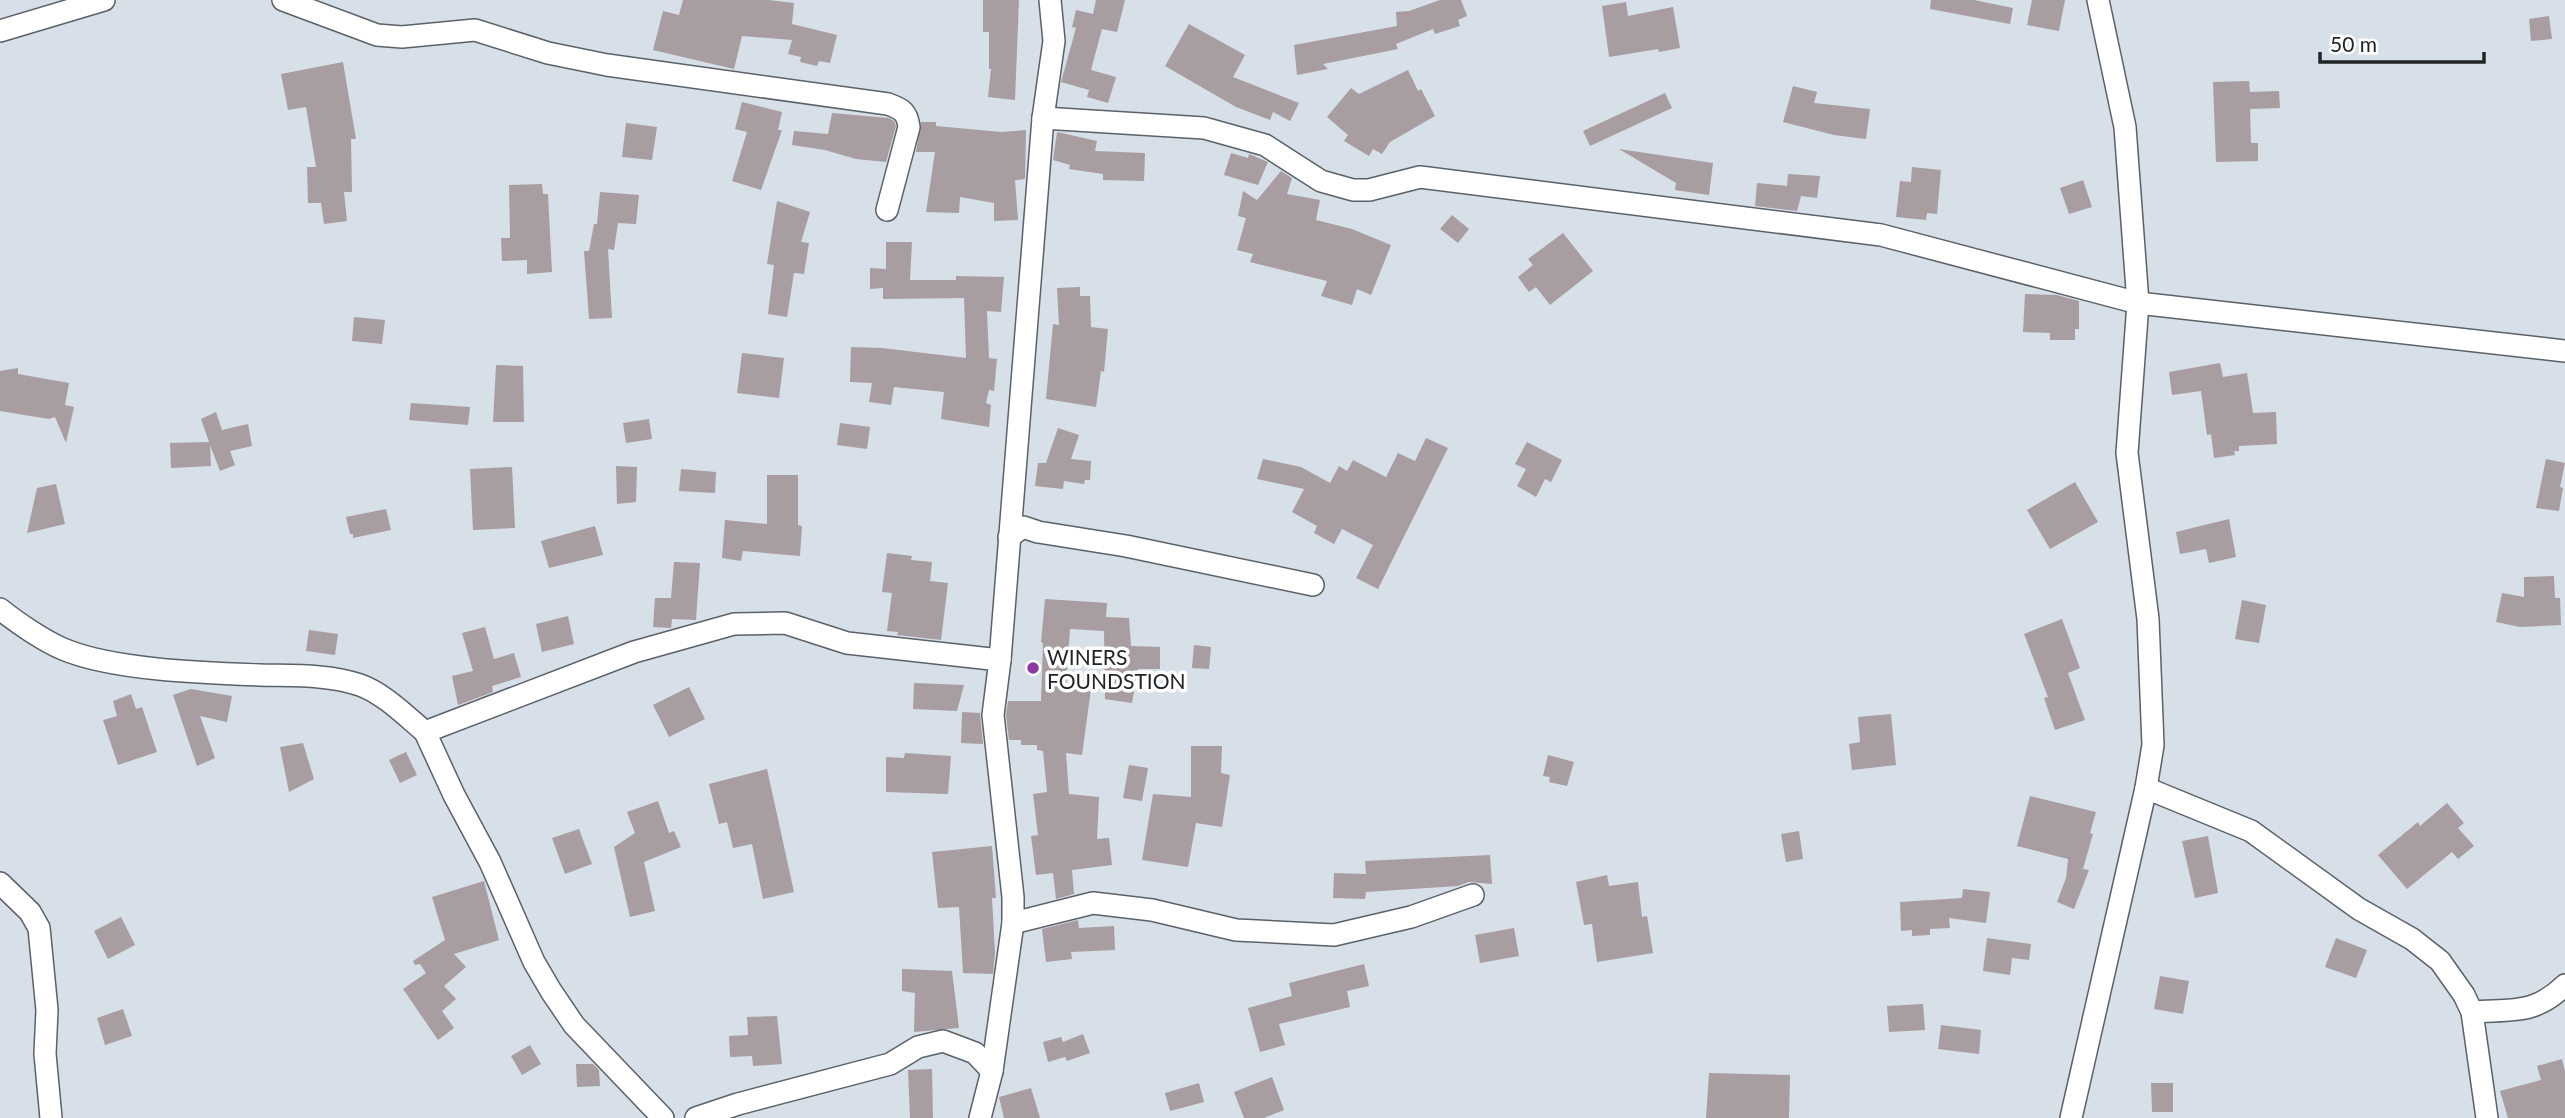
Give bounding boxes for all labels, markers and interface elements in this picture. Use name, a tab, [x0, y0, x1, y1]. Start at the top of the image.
scale bar	[2320, 21, 2484, 65]
text: 50 m	[2330, 31, 2377, 56]
place label: WINERS FOUNDSTION	[1047, 644, 1186, 693]
marker: WINERS FOUNDSTION	[1025, 660, 1041, 676]

